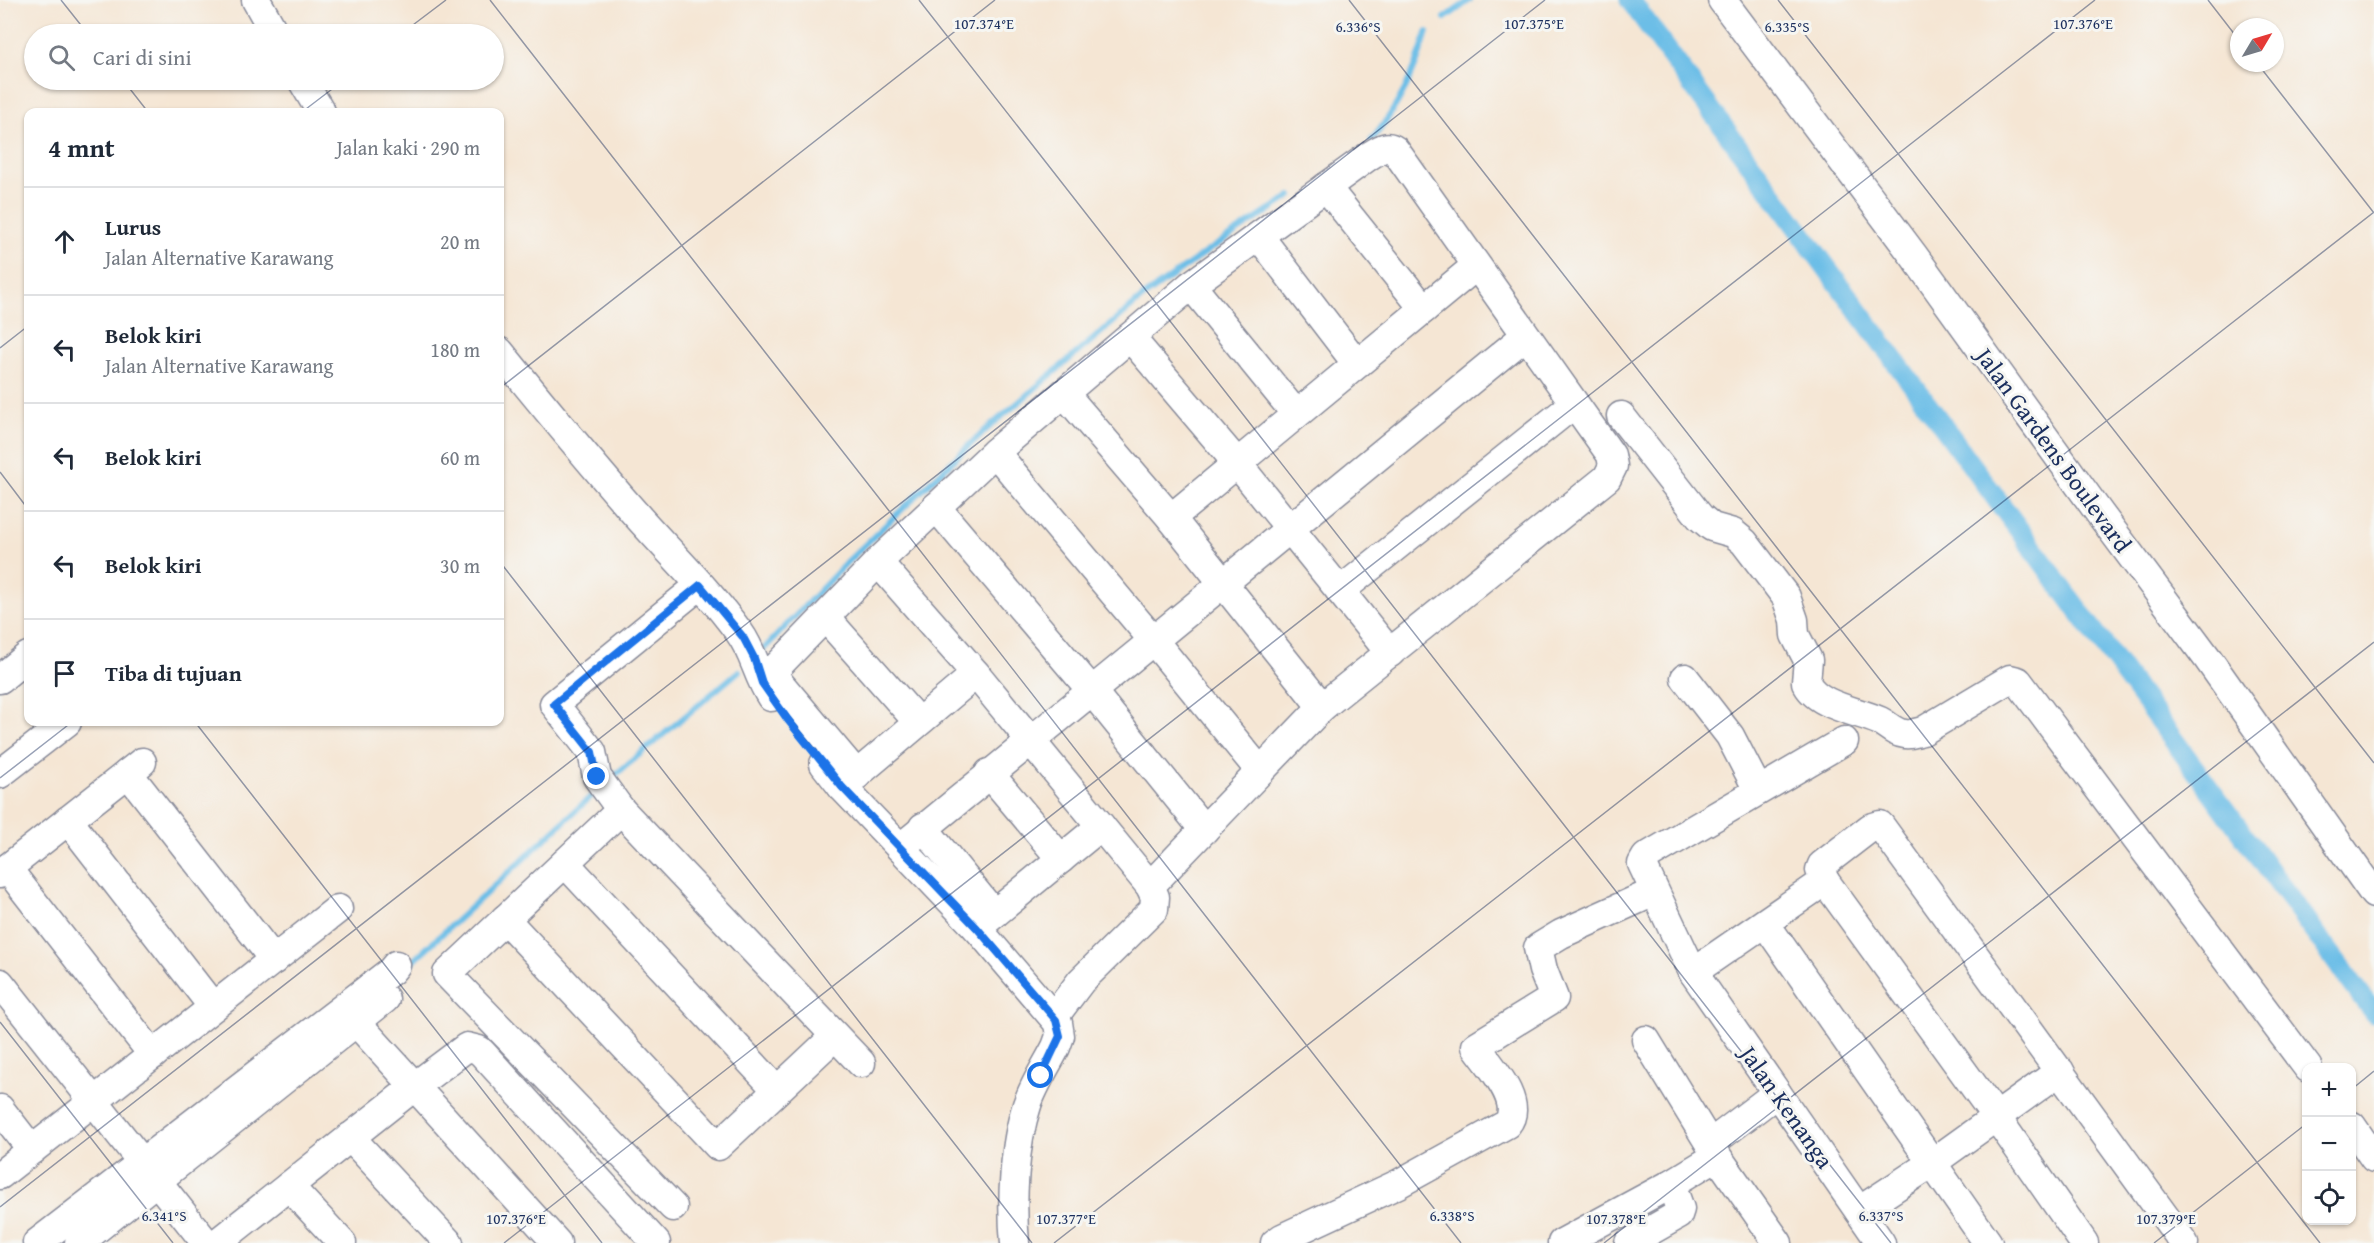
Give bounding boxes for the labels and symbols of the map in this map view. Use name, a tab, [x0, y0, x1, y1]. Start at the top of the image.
text: 107.374°E	[954, 13, 1014, 34]
text: 107.375°E	[1504, 13, 1564, 34]
text: 107.376°E	[2053, 13, 2113, 34]
text: 6.336°S	[1335, 16, 1381, 37]
text: 6.335°S	[1764, 16, 1810, 37]
north arrow	[2230, 18, 2284, 72]
street label: Jalan Gardens Boulevard	[1966, 338, 2140, 560]
route end	[583, 763, 609, 789]
street label: Jalan Kenanga	[1730, 1036, 1843, 1176]
route start	[1027, 1062, 1053, 1088]
text: 6.341°S	[141, 1205, 187, 1226]
text: 6.338°S	[1429, 1205, 1475, 1226]
text: 6.337°S	[1858, 1205, 1904, 1226]
text: 107.376°E	[486, 1208, 546, 1229]
text: 107.377°E	[1036, 1208, 1096, 1229]
text: 107.378°E	[1586, 1208, 1646, 1229]
text: 107.379°E	[2136, 1208, 2196, 1229]

